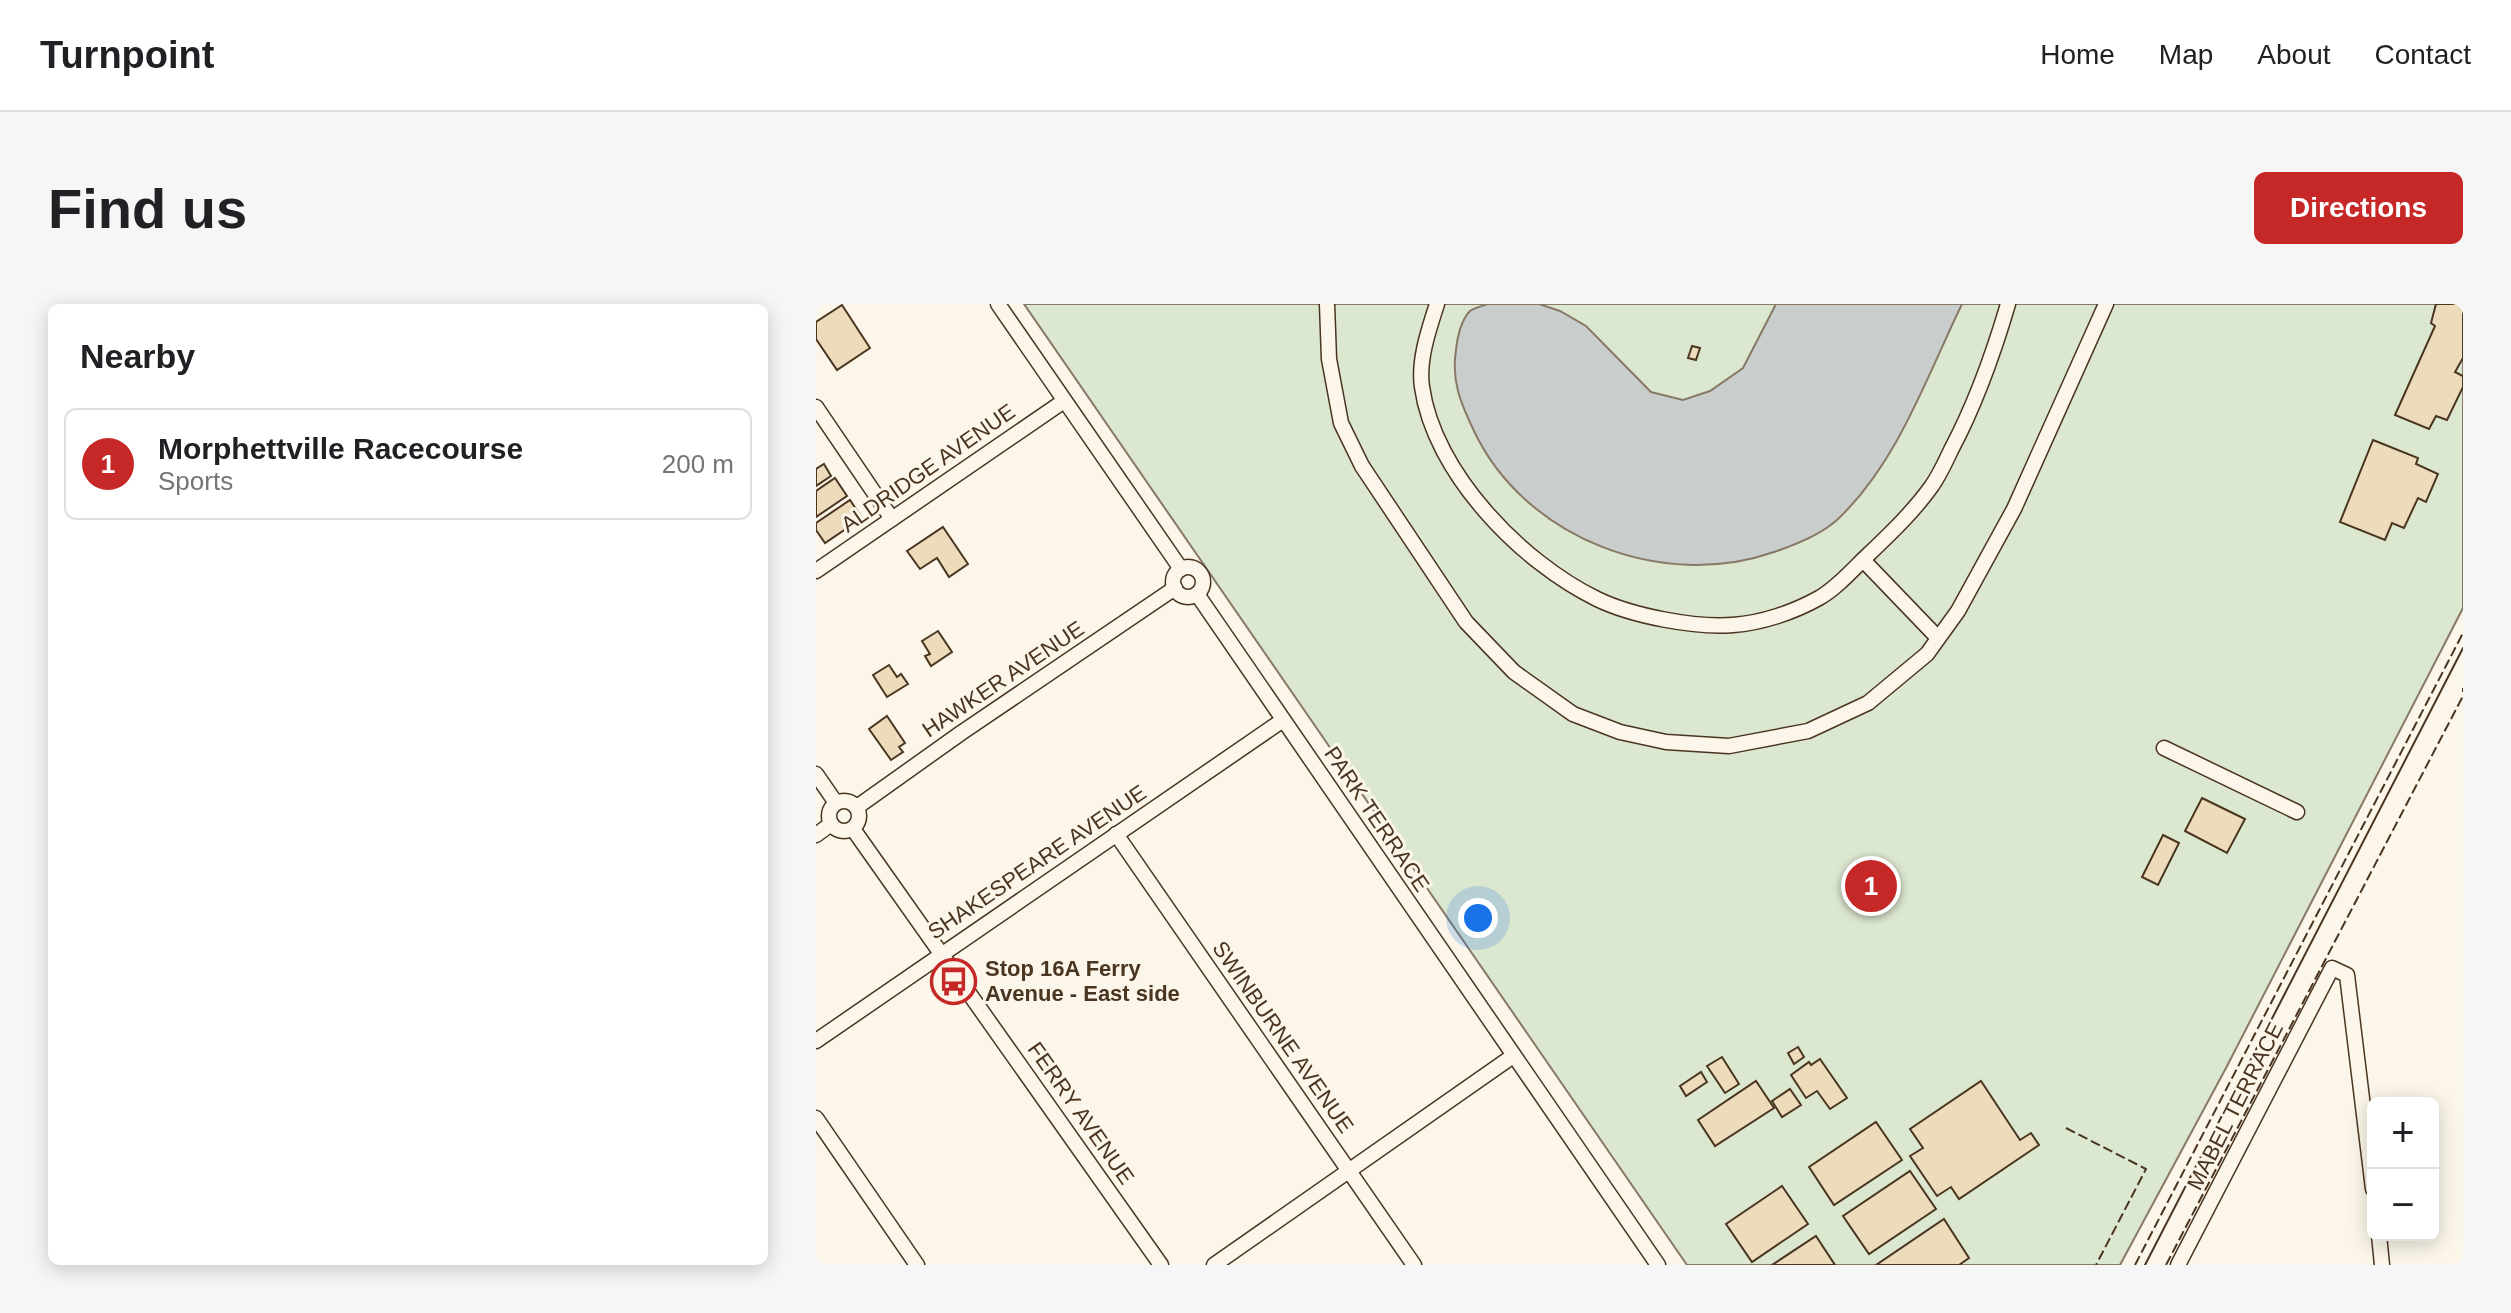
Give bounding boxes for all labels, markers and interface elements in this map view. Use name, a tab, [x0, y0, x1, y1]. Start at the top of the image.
text: Turnpoint	[40, 34, 214, 76]
text: Home	[2040, 39, 2115, 70]
text: Map	[2159, 39, 2213, 70]
text: About	[2257, 39, 2331, 70]
text: Contact	[2375, 39, 2471, 70]
button: Directions	[2254, 172, 2463, 244]
text: Find us	[48, 177, 247, 240]
text: Nearby	[80, 337, 195, 375]
street label: ALDRIDGE AVENUE	[836, 399, 1020, 537]
text: Morphettville Racecourse	[158, 432, 523, 465]
text: 1	[101, 449, 115, 479]
text: 200 m	[662, 449, 734, 479]
text: Sports	[158, 466, 233, 496]
street label: HAWKER AVENUE	[917, 616, 1089, 742]
street label: PARK TERRACE	[1319, 742, 1435, 896]
street label: SHAKESPEARE AVENUE	[923, 780, 1151, 944]
pin: 1	[1845, 856, 1897, 916]
your location	[1458, 898, 1498, 938]
street label: SWINBURNE AVENUE	[1207, 936, 1359, 1138]
place label: Stop 16A Ferry Avenue - East side	[985, 956, 1180, 1006]
bus stop icon: Stop 16A Ferry Avenue - East side	[930, 957, 978, 1005]
street label: MABEL TERRACE	[2182, 1018, 2288, 1194]
street label: FERRY AVENUE	[1023, 1037, 1139, 1189]
map controls	[2367, 1097, 2439, 1241]
button: +	[2367, 1097, 2439, 1169]
button: −	[2367, 1169, 2439, 1241]

